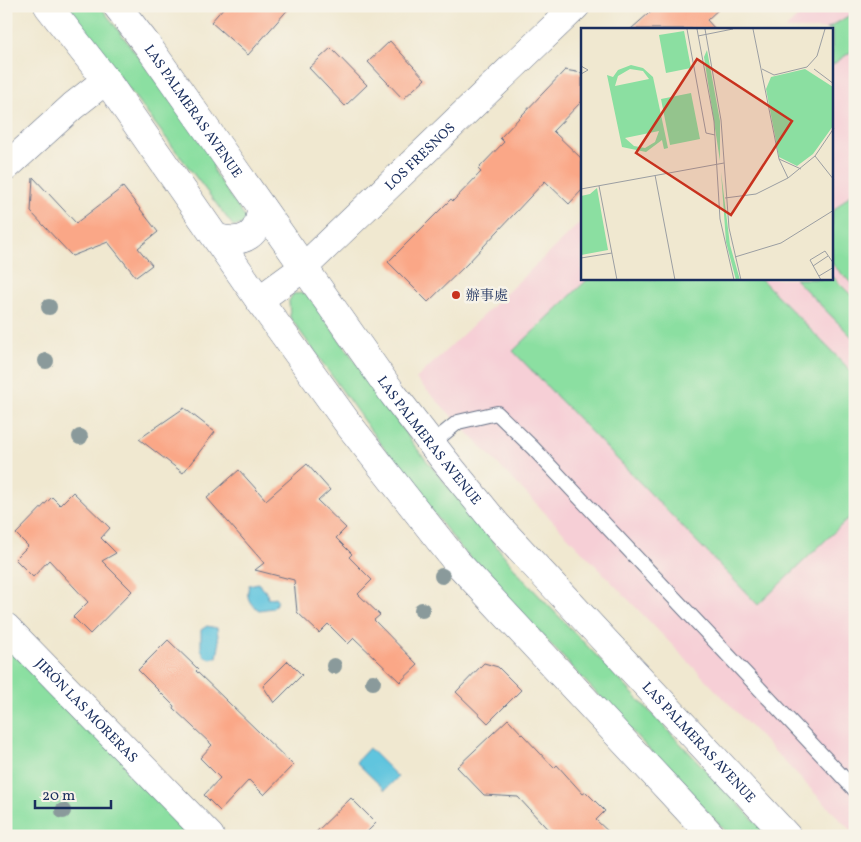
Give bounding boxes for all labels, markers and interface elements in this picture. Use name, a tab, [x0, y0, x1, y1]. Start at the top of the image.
inset map	[581, 28, 834, 280]
street label: LAS PALMERAS AVENUE	[139, 41, 246, 182]
street label: LOS FRESNOS	[381, 119, 460, 195]
place label: 辦事處	[466, 287, 508, 306]
marker: 辦事處	[450, 289, 462, 301]
street label: LAS PALMERAS AVENUE	[372, 373, 485, 509]
street label: JIRÓN LAS MORERAS	[31, 655, 141, 768]
street label: LAS PALMERAS AVENUE	[637, 678, 759, 807]
scale bar	[35, 777, 111, 809]
text: 20 m	[42, 786, 75, 807]

